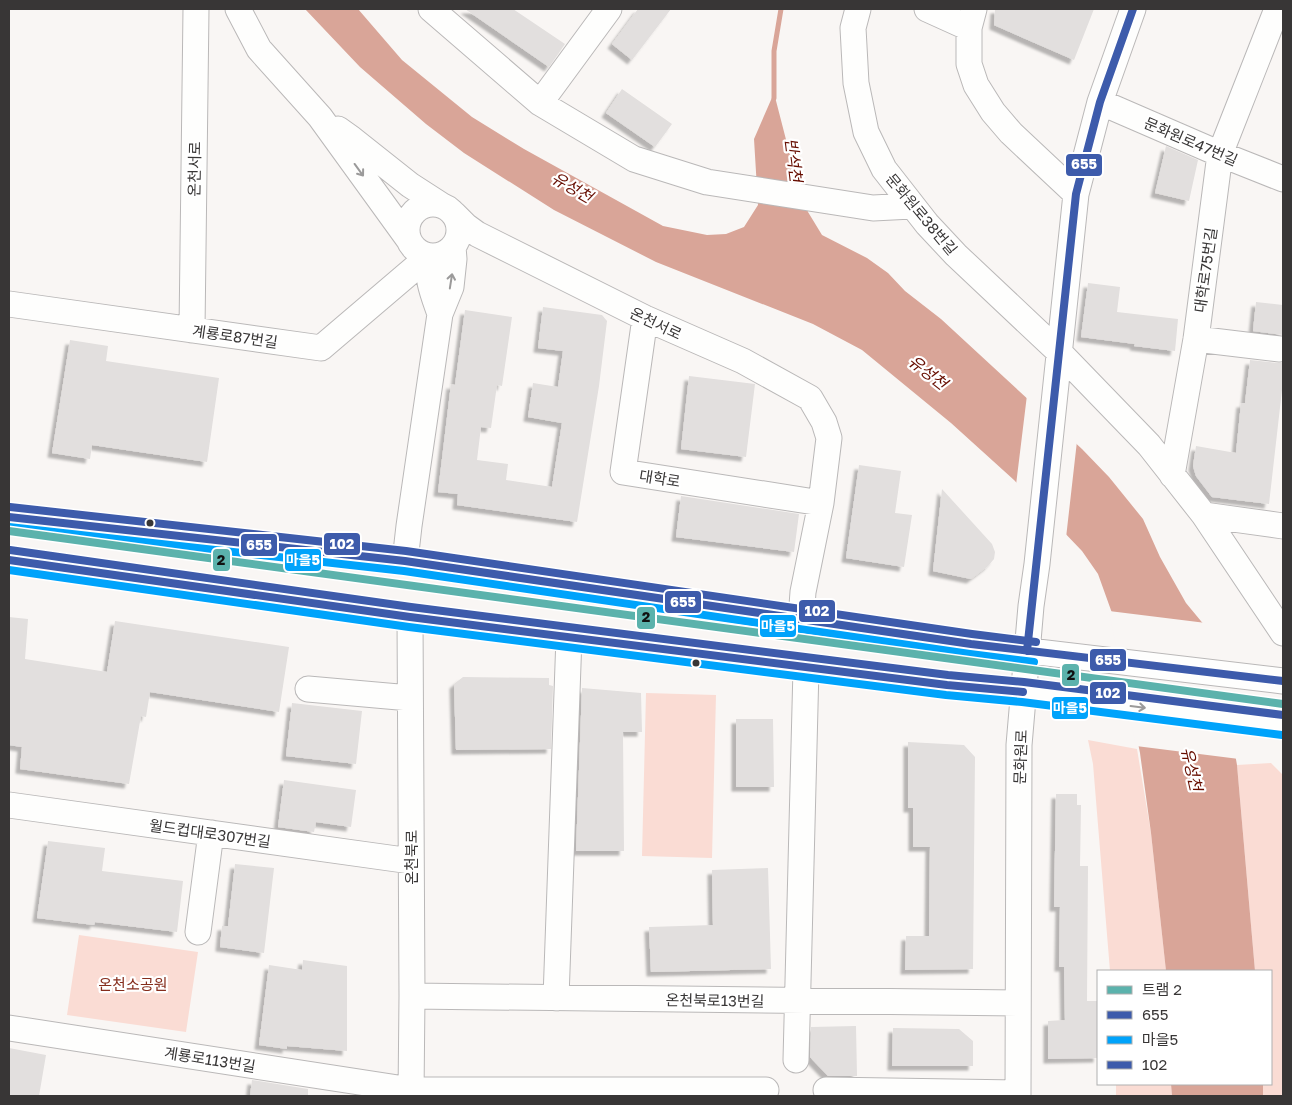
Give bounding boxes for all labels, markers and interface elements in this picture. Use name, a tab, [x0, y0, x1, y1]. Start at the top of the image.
street label: 문화원로47번길	[1142, 113, 1240, 169]
water label: 반석천	[781, 137, 807, 185]
street label: 온천서로	[185, 141, 203, 197]
line badge: 655	[1065, 153, 1103, 177]
text: 655	[1071, 155, 1097, 172]
one-way arrow	[353, 163, 364, 177]
water label: 유성천	[548, 167, 598, 208]
street label: 문화원로38번길	[883, 170, 961, 258]
street label: 대학로75번길	[1190, 226, 1220, 314]
one-way arrow	[446, 273, 456, 289]
street label: 온천서로	[627, 303, 685, 343]
street label: 계룡로87번길	[191, 321, 279, 351]
water label: 유성천	[904, 351, 953, 395]
street label: 대학로	[638, 466, 682, 490]
unlabelled marker	[145, 518, 155, 528]
line badge: 102	[323, 532, 361, 556]
line badge: 655	[240, 533, 278, 557]
text: 102	[330, 535, 355, 552]
text: 655	[246, 536, 272, 553]
line badge: 2	[212, 548, 231, 572]
line badge: 마을5	[284, 548, 322, 572]
text: 2	[217, 551, 226, 568]
text: 마을5	[286, 551, 321, 568]
line badge: 655	[664, 590, 702, 614]
text: 655	[670, 593, 696, 610]
line badge: 102	[798, 599, 836, 623]
text: 102	[805, 602, 830, 619]
line badge: 2	[636, 606, 656, 630]
text: 2	[642, 608, 651, 625]
line badge: 마을5	[759, 614, 797, 638]
text: 마을5	[761, 617, 796, 634]
line badge: 655	[1089, 648, 1127, 672]
text: 655	[1095, 651, 1121, 668]
unlabelled marker	[691, 658, 701, 668]
line badge: 2	[1061, 663, 1080, 687]
text: 2	[1067, 666, 1076, 683]
line badge: 102	[1089, 681, 1127, 705]
text: 102	[1096, 684, 1121, 701]
line badge: 마을5	[1051, 696, 1089, 720]
text: 마을5	[1053, 699, 1088, 716]
one-way arrow	[1130, 702, 1146, 712]
street label: 문화원로	[1010, 729, 1030, 785]
water label: 유성천	[1177, 745, 1207, 795]
street label: 월드컵대로307번길	[148, 816, 272, 850]
street label: 온천북로	[402, 829, 420, 885]
legend	[1097, 970, 1272, 1085]
park label: 온천소공원	[98, 975, 168, 993]
text: 트램 2	[1142, 980, 1182, 998]
street label: 온천북로13번길	[665, 990, 765, 1010]
text: 655	[1142, 1005, 1168, 1023]
text: 마을5	[1142, 1030, 1178, 1048]
street label: 계룡로113번길	[163, 1043, 257, 1075]
text: 102	[1142, 1055, 1167, 1073]

